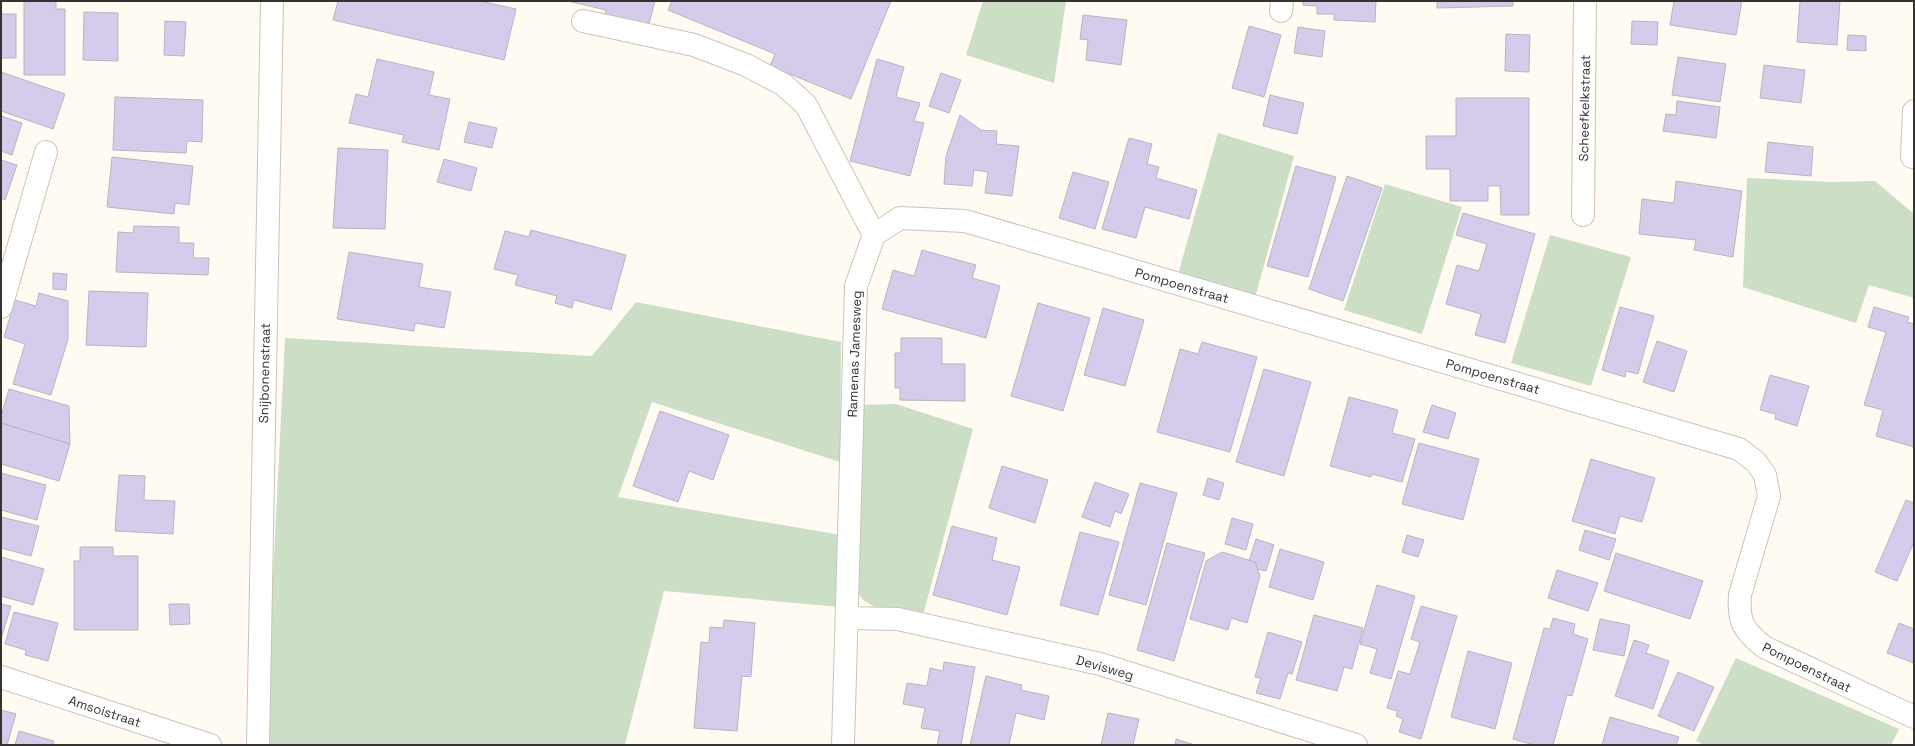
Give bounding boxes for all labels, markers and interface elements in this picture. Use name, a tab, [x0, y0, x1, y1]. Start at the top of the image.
street label: Scheefkelkstraat	[1575, 54, 1594, 162]
street label: Pompoenstraat	[1133, 264, 1231, 307]
street label: Ramenas Jamesweg	[844, 290, 865, 418]
street label: Snijbonenstraat	[255, 323, 274, 423]
street label: Pompoenstraat	[1444, 355, 1542, 398]
street label: Pompoenstraat	[1760, 639, 1854, 696]
street label: Devisweg	[1074, 651, 1136, 684]
street label: Amsoistraat	[66, 692, 143, 731]

